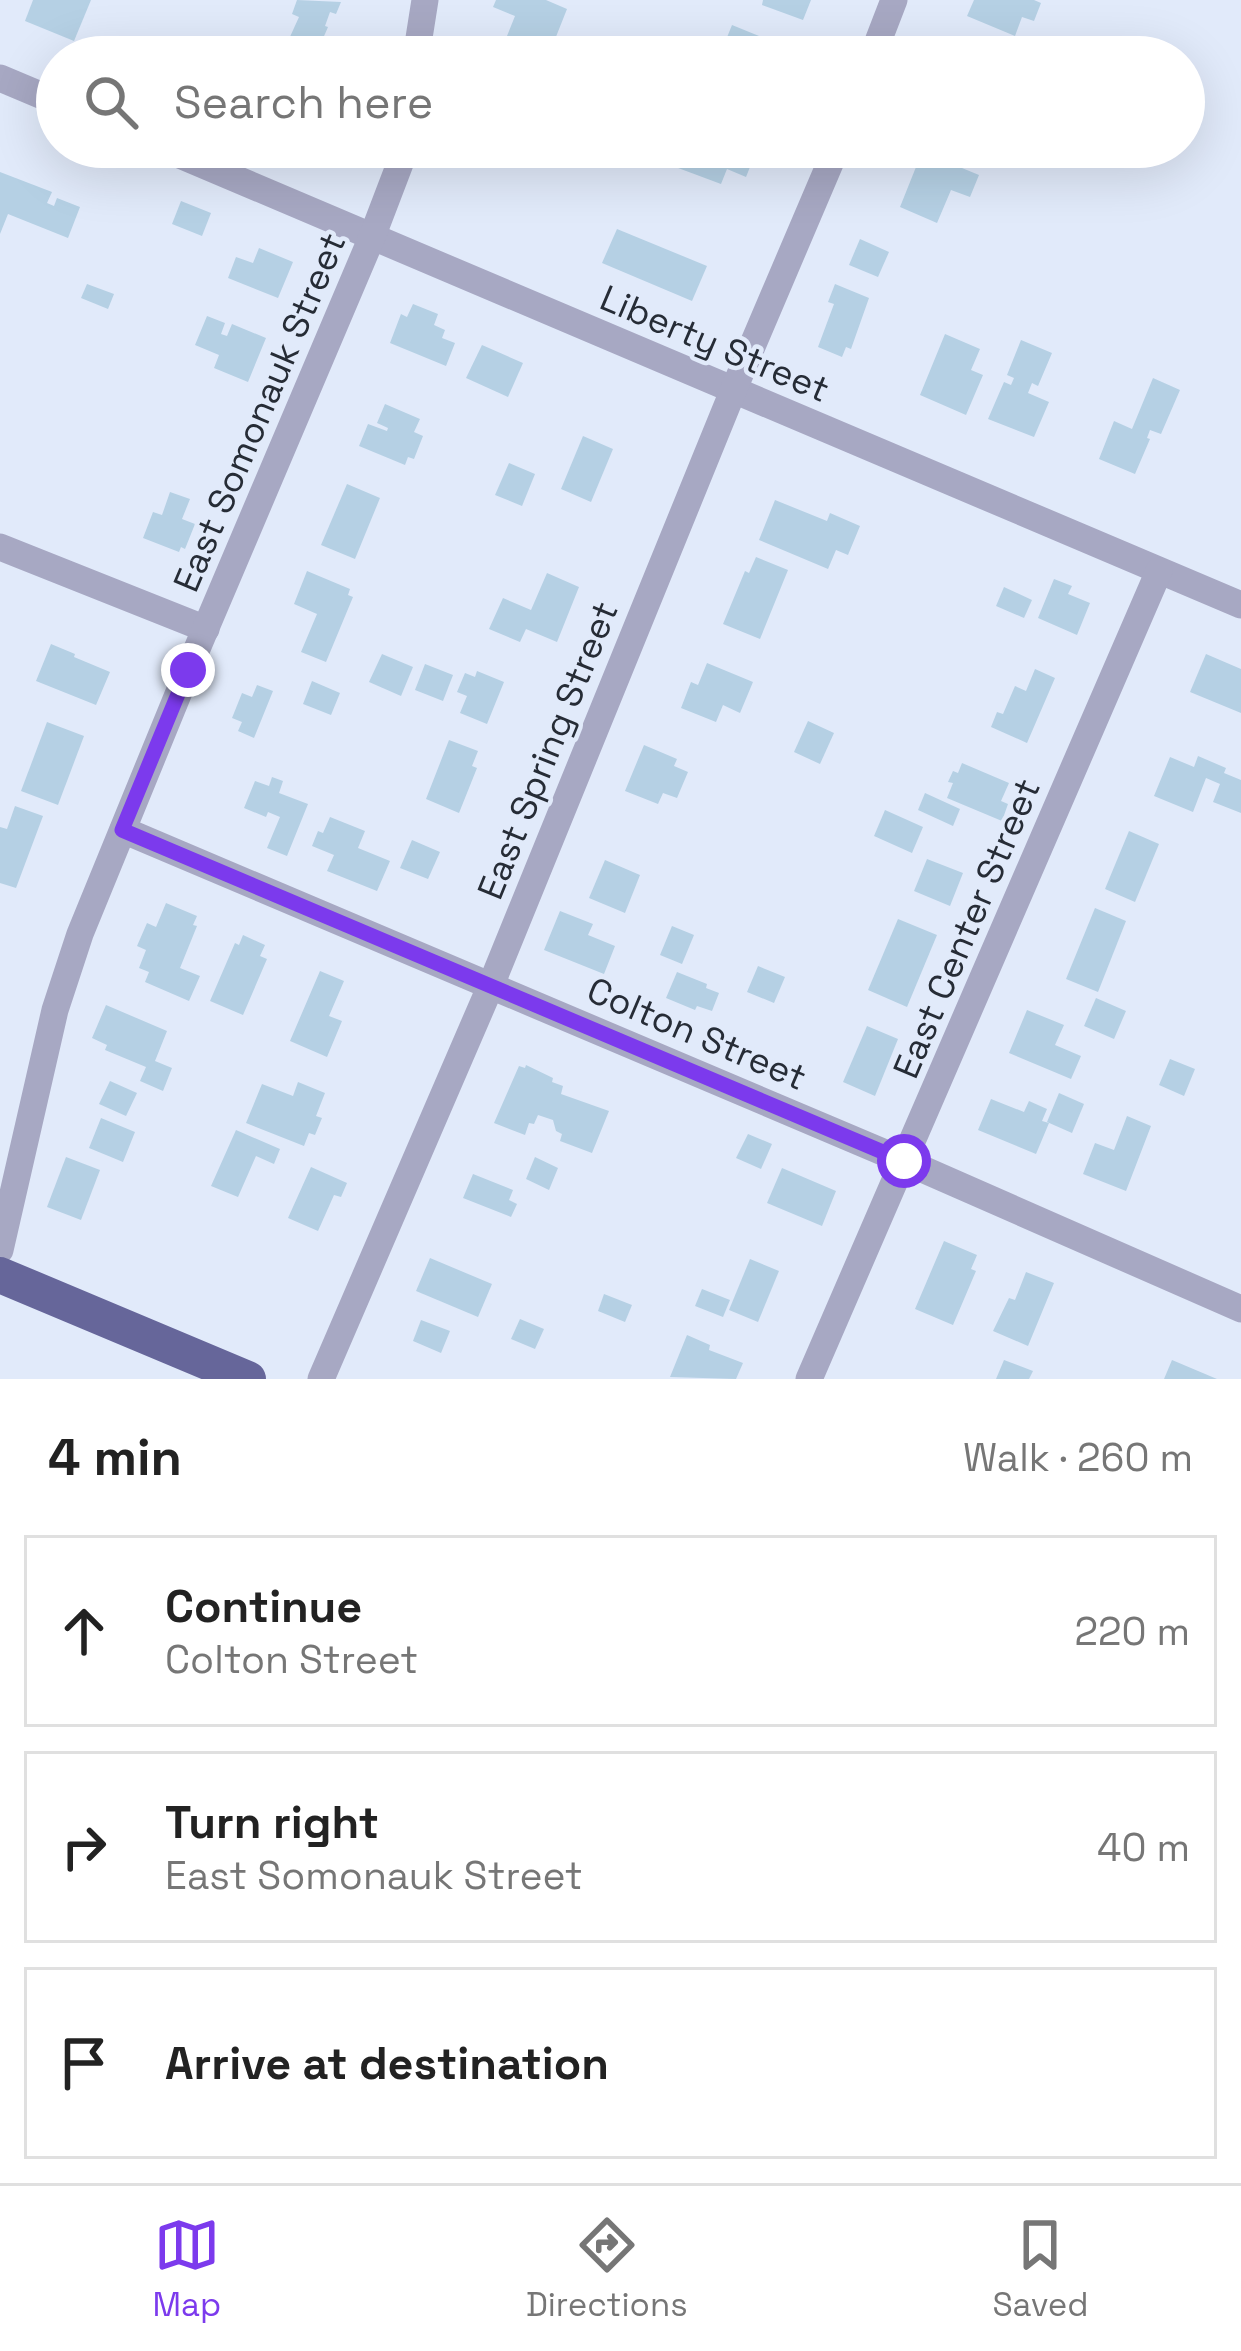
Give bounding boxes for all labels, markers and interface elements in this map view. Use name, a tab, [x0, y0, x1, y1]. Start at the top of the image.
search box	[36, 36, 1205, 168]
icon: search	[78, 69, 144, 135]
text: Search here	[174, 74, 433, 131]
street label: East Somonauk Street	[163, 226, 356, 599]
street label: Liberty Street	[593, 275, 836, 413]
street label: East Spring Street	[467, 595, 629, 906]
route end	[161, 643, 215, 697]
street label: East Center Street	[883, 772, 1051, 1085]
street label: Colton Street	[580, 967, 813, 1101]
route start	[877, 1134, 931, 1188]
text: 4 min	[48, 1425, 182, 1490]
text: Walk · 260 m	[963, 1433, 1193, 1482]
text: Continue	[165, 1578, 362, 1635]
icon: ahead	[51, 1598, 117, 1664]
text: 220 m	[1074, 1607, 1190, 1656]
text: Colton Street	[165, 1635, 418, 1684]
text: Turn right	[165, 1794, 379, 1851]
icon: right	[51, 1814, 117, 1880]
text: 40 m	[1097, 1823, 1190, 1872]
text: East Somonauk Street	[165, 1851, 583, 1900]
icon: arrive	[51, 2030, 117, 2096]
text: Arrive at destination	[165, 2035, 609, 2092]
tab: Map	[152, 2212, 221, 2326]
tab: Directions	[526, 2212, 688, 2326]
tab: Saved	[992, 2212, 1089, 2326]

